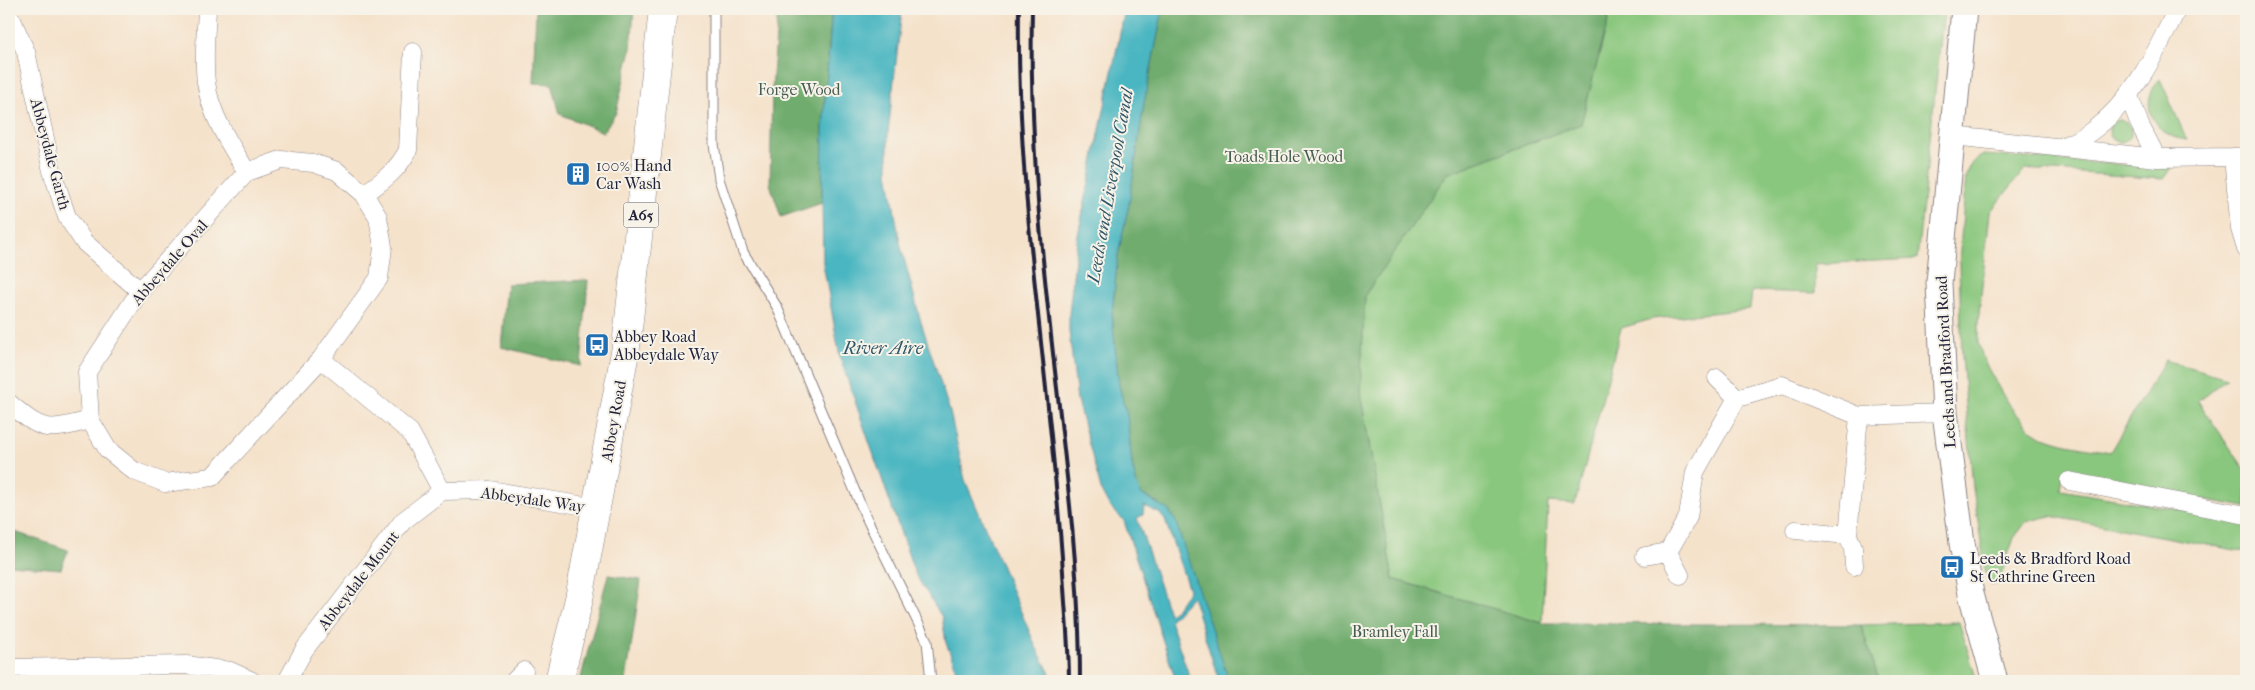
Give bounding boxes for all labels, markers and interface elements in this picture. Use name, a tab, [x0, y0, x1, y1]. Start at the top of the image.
park label: Forge Wood	[758, 80, 841, 99]
water label: Leeds and Liverpool Canal	[1083, 85, 1138, 287]
street label: Abbeydale Garth	[26, 95, 75, 212]
park label: Toads Hole Wood	[1225, 147, 1344, 166]
place label: 100% Hand Car Wash	[596, 156, 672, 193]
building icon: 100% Hand Car Wash	[565, 161, 591, 187]
road number: A65	[624, 202, 658, 228]
street label: Abbeydale Oval	[127, 215, 212, 310]
street label: Leeds and Bradford Road	[1931, 275, 1960, 449]
place label: Abbey Road Abbeydale Way	[613, 327, 719, 364]
bus stop icon: Abbey Road Abbeydale Way	[584, 332, 610, 358]
water label: River Aire	[842, 338, 924, 359]
street label: Abbey Road	[597, 379, 630, 464]
street label: Abbeydale Way	[479, 483, 587, 516]
street label: Abbeydale Mount	[313, 527, 403, 635]
place label: Leeds & Bradford Road St Cathrine Green	[1970, 549, 2131, 586]
bus stop icon: Leeds & Bradford Road St Cathrine Green	[1939, 554, 1965, 580]
park label: Bramley Fall	[1352, 622, 1439, 641]

